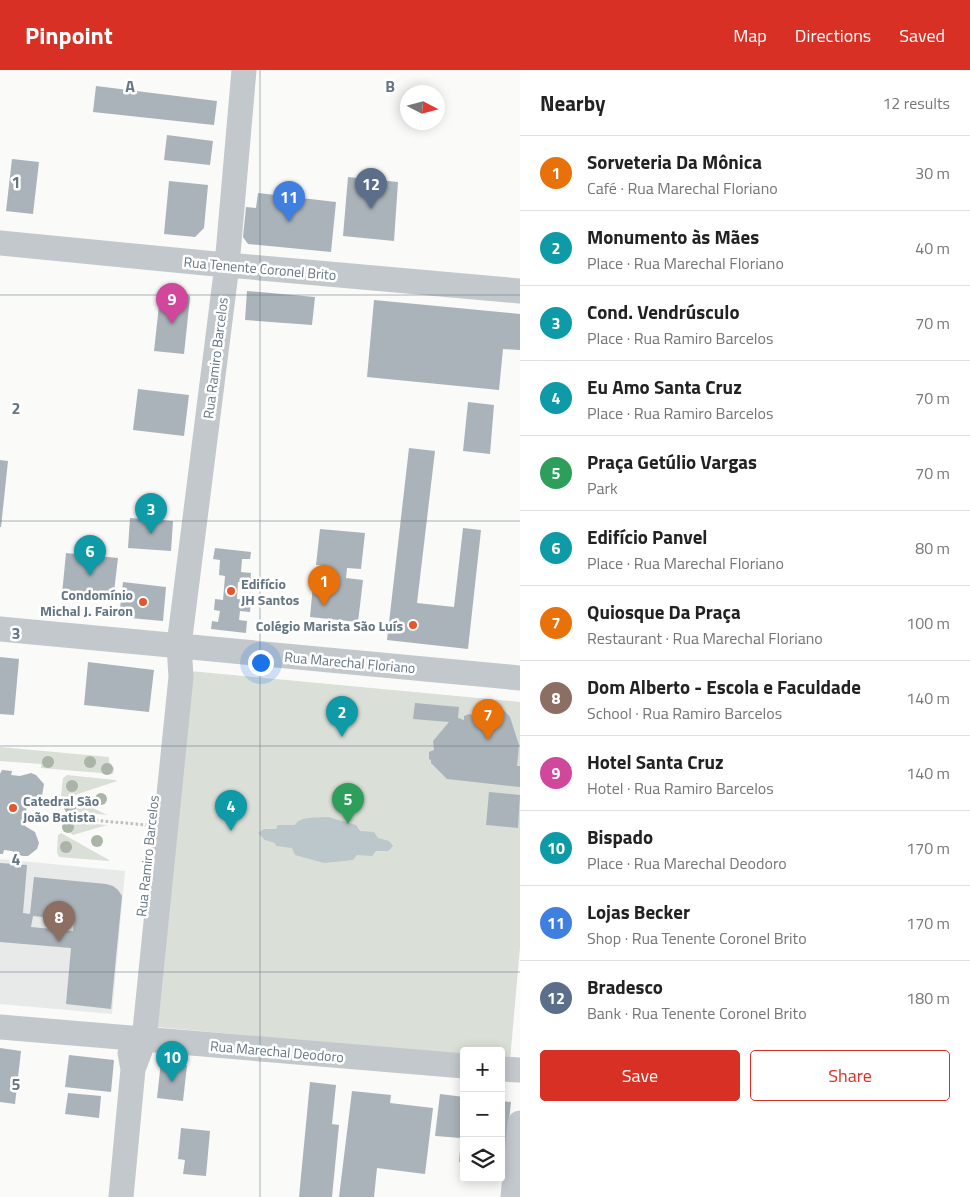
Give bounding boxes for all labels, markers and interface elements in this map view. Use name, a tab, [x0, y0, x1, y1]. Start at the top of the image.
text: Pinpoint	[25, 17, 113, 53]
text: Map	[733, 22, 767, 49]
text: Directions	[795, 22, 871, 49]
text: Saved	[899, 22, 945, 49]
text: A	[125, 74, 135, 98]
text: B	[385, 74, 395, 98]
north arrow	[400, 85, 445, 130]
text: Nearby	[540, 87, 605, 119]
text: 12 results	[882, 91, 950, 115]
text: Sorveteria Da Mônica	[587, 147, 762, 176]
text: 1	[552, 161, 560, 185]
text: 30 m	[915, 161, 950, 185]
pin: 12	[355, 168, 387, 209]
text: 1	[12, 170, 20, 194]
text: Café · Rua Marechal Floriano	[587, 176, 778, 200]
pin: 11	[273, 181, 305, 222]
text: Monumento às Mães	[587, 222, 759, 251]
text: 2	[552, 236, 560, 260]
text: 40 m	[915, 236, 950, 260]
street label: Rua Tenente Coronel Brito	[183, 251, 337, 285]
text: Place · Rua Marechal Floriano	[587, 251, 784, 275]
pin: 9	[156, 283, 188, 324]
street label: Rua Ramiro Barcelos	[197, 296, 233, 420]
text: Cond. Vendrúsculo	[587, 297, 740, 326]
text: 3	[552, 311, 560, 335]
text: 70 m	[915, 311, 950, 335]
text: Place · Rua Ramiro Barcelos	[587, 326, 773, 350]
text: Eu Amo Santa Cruz	[587, 372, 742, 401]
text: 4	[552, 386, 560, 410]
text: 70 m	[915, 386, 950, 410]
text: 2	[12, 396, 20, 420]
text: Place · Rua Ramiro Barcelos	[587, 401, 773, 425]
text: Praça Getúlio Vargas	[587, 447, 757, 476]
text: 5	[552, 461, 560, 485]
text: 70 m	[915, 461, 950, 485]
text: Park	[587, 476, 618, 500]
pin: 3	[135, 493, 167, 534]
text: Edifício Panvel	[587, 522, 708, 551]
pin: 6	[74, 535, 106, 576]
text: 6	[552, 536, 560, 560]
text: 80 m	[915, 536, 950, 560]
text: Place · Rua Marechal Floriano	[587, 551, 784, 575]
pin: 1	[308, 565, 340, 606]
place label: Edifício JH Santos	[241, 573, 300, 610]
place label: Condomínio Michal J. Fairon	[40, 584, 133, 621]
marker: Edifício JH Santos	[225, 585, 237, 597]
marker: Condomínio Michal J. Fairon	[137, 596, 149, 608]
text: Quiosque Da Praça	[587, 597, 741, 626]
text: 7	[552, 611, 560, 635]
text: 100 m	[906, 611, 950, 635]
place label: Colégio Marista São Luís	[256, 615, 403, 636]
marker: Colégio Marista São Luís	[407, 619, 419, 631]
text: 3	[12, 621, 20, 645]
text: Restaurant · Rua Marechal Floriano	[587, 626, 823, 650]
street label: Rua Marechal Floriano	[284, 646, 416, 678]
your location	[248, 650, 274, 676]
text: Dom Alberto - Escola e Faculdade	[587, 672, 861, 701]
text: 8	[552, 686, 560, 710]
text: 140 m	[906, 686, 950, 710]
pin: 2	[326, 696, 358, 737]
pin: 7	[472, 699, 504, 740]
text: School · Rua Ramiro Barcelos	[587, 701, 782, 725]
text: Hotel Santa Cruz	[587, 747, 724, 776]
text: 9	[552, 761, 560, 785]
text: 140 m	[906, 761, 950, 785]
text: Hotel · Rua Ramiro Barcelos	[587, 776, 774, 800]
pin: 5	[332, 783, 364, 824]
place label: Catedral São João Batista	[23, 790, 99, 827]
pin: 4	[215, 790, 247, 831]
street label: Rua Ramiro Barcelos	[130, 794, 164, 918]
marker: Catedral São João Batista	[7, 802, 19, 814]
text: Bispado	[587, 822, 653, 851]
text: 10	[547, 836, 565, 860]
text: 170 m	[906, 836, 950, 860]
text: 4	[12, 847, 21, 871]
text: Place · Rua Marechal Deodoro	[587, 851, 787, 875]
text: Lojas Becker	[587, 897, 690, 926]
pin: 8	[43, 901, 75, 942]
text: 11	[547, 911, 565, 935]
text: 170 m	[906, 911, 950, 935]
text: Shop · Rua Tenente Coronel Brito	[587, 926, 807, 950]
text: Bradesco	[587, 972, 663, 1001]
text: 12	[547, 986, 565, 1010]
text: 180 m	[906, 986, 950, 1010]
text: Bank · Rua Tenente Coronel Brito	[587, 1001, 807, 1025]
street label: Rua Marechal Deodoro	[209, 1035, 345, 1067]
pin: 10	[156, 1041, 188, 1082]
map controls	[460, 1047, 505, 1182]
button: +	[460, 1047, 505, 1092]
button: Save	[540, 1050, 740, 1101]
button: Share	[750, 1050, 950, 1101]
text: 5	[12, 1072, 21, 1096]
button: −	[460, 1092, 505, 1137]
button: layers	[460, 1137, 505, 1182]

